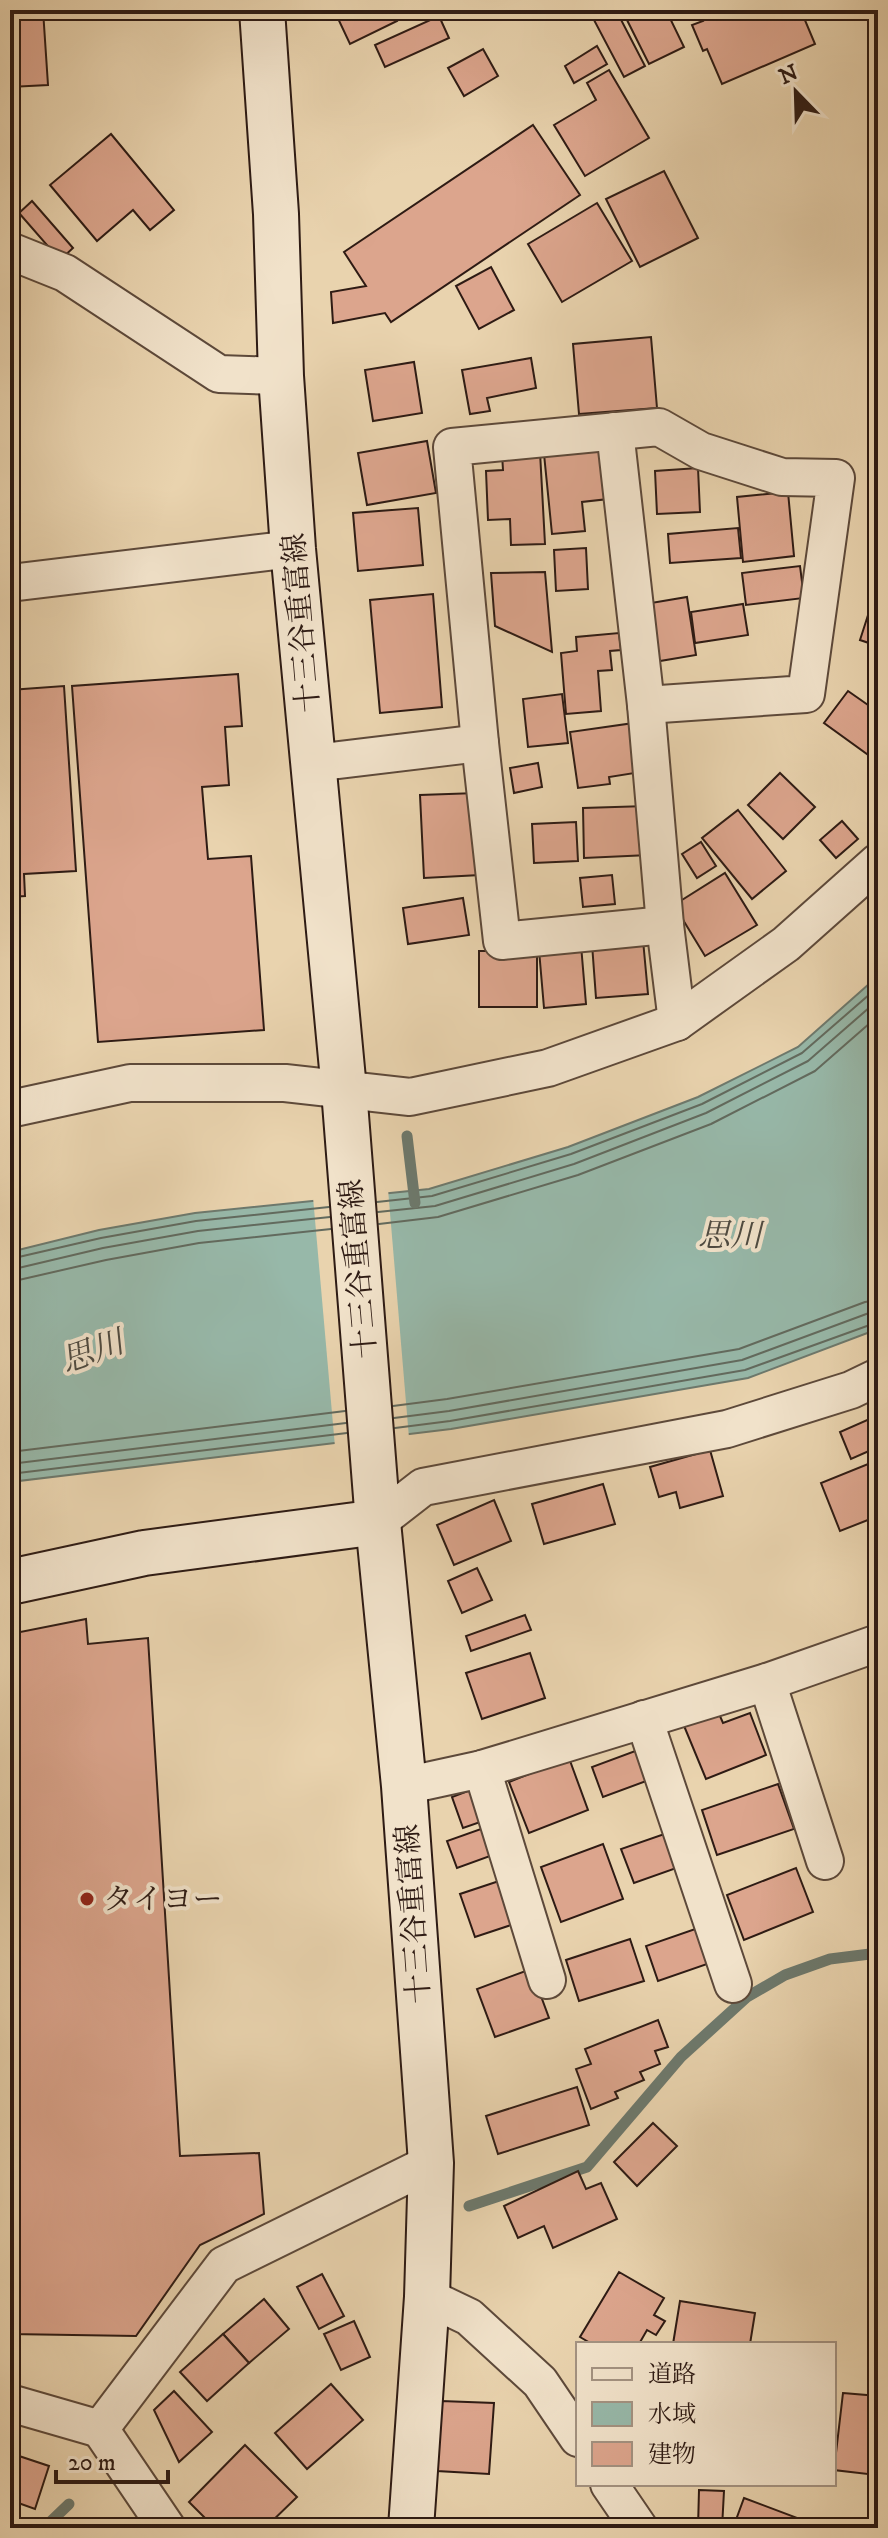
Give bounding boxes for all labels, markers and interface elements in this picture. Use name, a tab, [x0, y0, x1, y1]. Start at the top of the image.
north arrow	[756, 52, 836, 132]
text: N	[775, 59, 802, 91]
street label: 十三谷重富線	[276, 532, 329, 714]
street label: 十三谷重富線	[333, 1178, 386, 1360]
water label: 思川	[698, 1217, 765, 1257]
water label: 思川	[56, 1322, 132, 1383]
street label: 十三谷重富線	[390, 1823, 439, 2005]
place label: タイヨー	[103, 1882, 222, 1919]
marker: タイヨー	[78, 1890, 96, 1908]
legend	[576, 2342, 836, 2486]
text: 道路	[648, 2360, 696, 2390]
text: 水域	[648, 2400, 696, 2430]
scale bar	[56, 2434, 168, 2484]
text: 建物	[648, 2440, 696, 2470]
text: 20 m	[68, 2448, 116, 2478]

